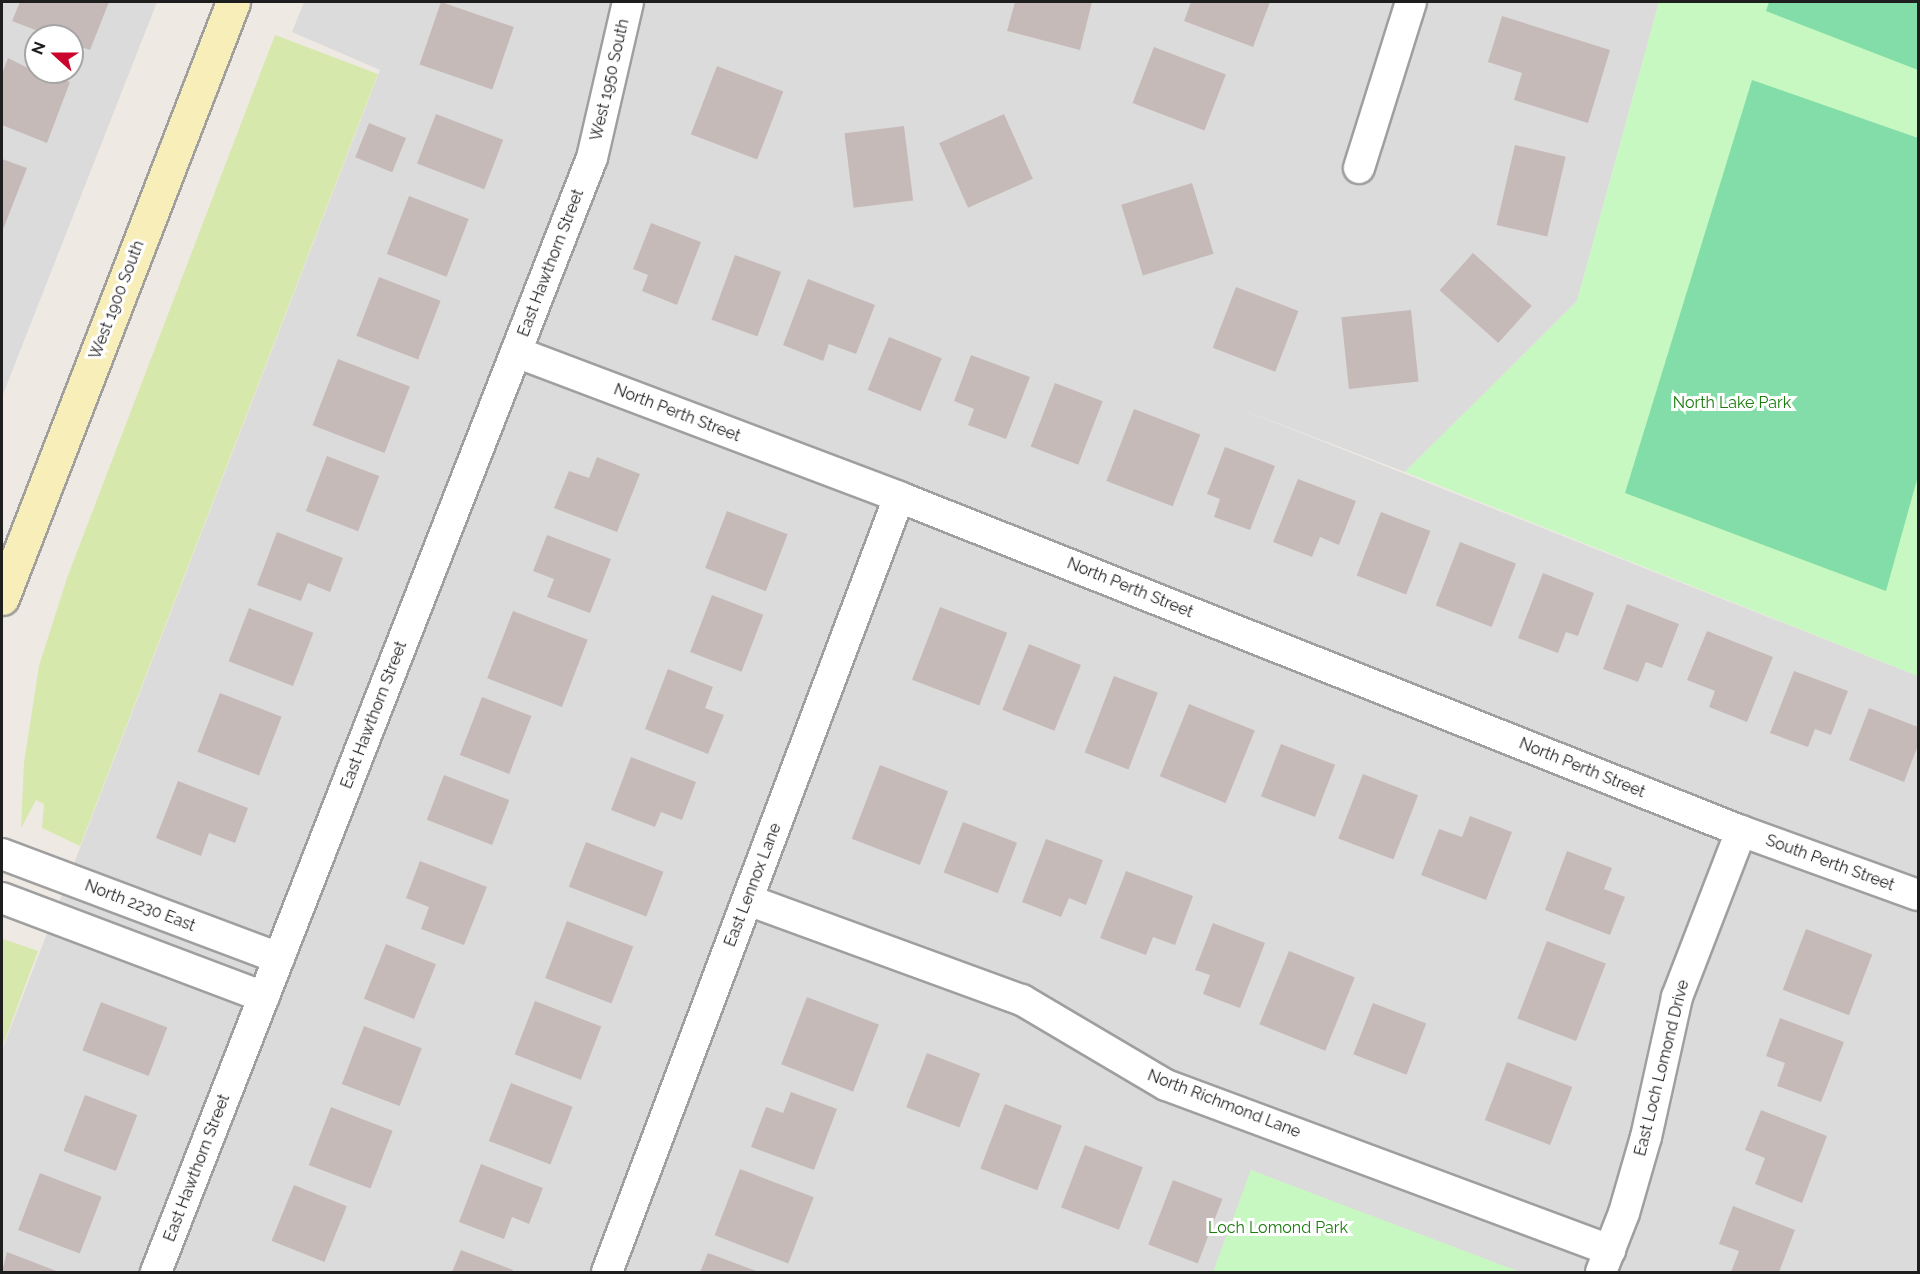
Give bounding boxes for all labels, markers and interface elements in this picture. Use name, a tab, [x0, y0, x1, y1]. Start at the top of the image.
street label: West 1950 South	[587, 17, 633, 143]
north arrow	[24, 24, 84, 84]
text: N	[28, 39, 50, 57]
street label: East Hawthorn Street	[514, 187, 588, 339]
street label: West 1900 South	[86, 238, 148, 362]
street label: North Perth Street	[611, 380, 743, 446]
park label: North Lake Park	[1673, 393, 1791, 413]
street label: North Perth Street	[1064, 554, 1196, 622]
street label: East Hawthorn Street	[337, 639, 411, 791]
street label: North Perth Street	[1516, 734, 1648, 802]
street label: East Lennox Lane	[721, 820, 785, 950]
street label: South Perth Street	[1763, 831, 1897, 895]
street label: North 2230 East	[82, 876, 198, 936]
street label: East Loch Lomond Drive	[1631, 978, 1693, 1158]
street label: North Richmond Lane	[1145, 1066, 1303, 1142]
street label: East Hawthorn Street	[160, 1092, 234, 1244]
park label: Loch Lomond Park	[1208, 1218, 1348, 1238]

